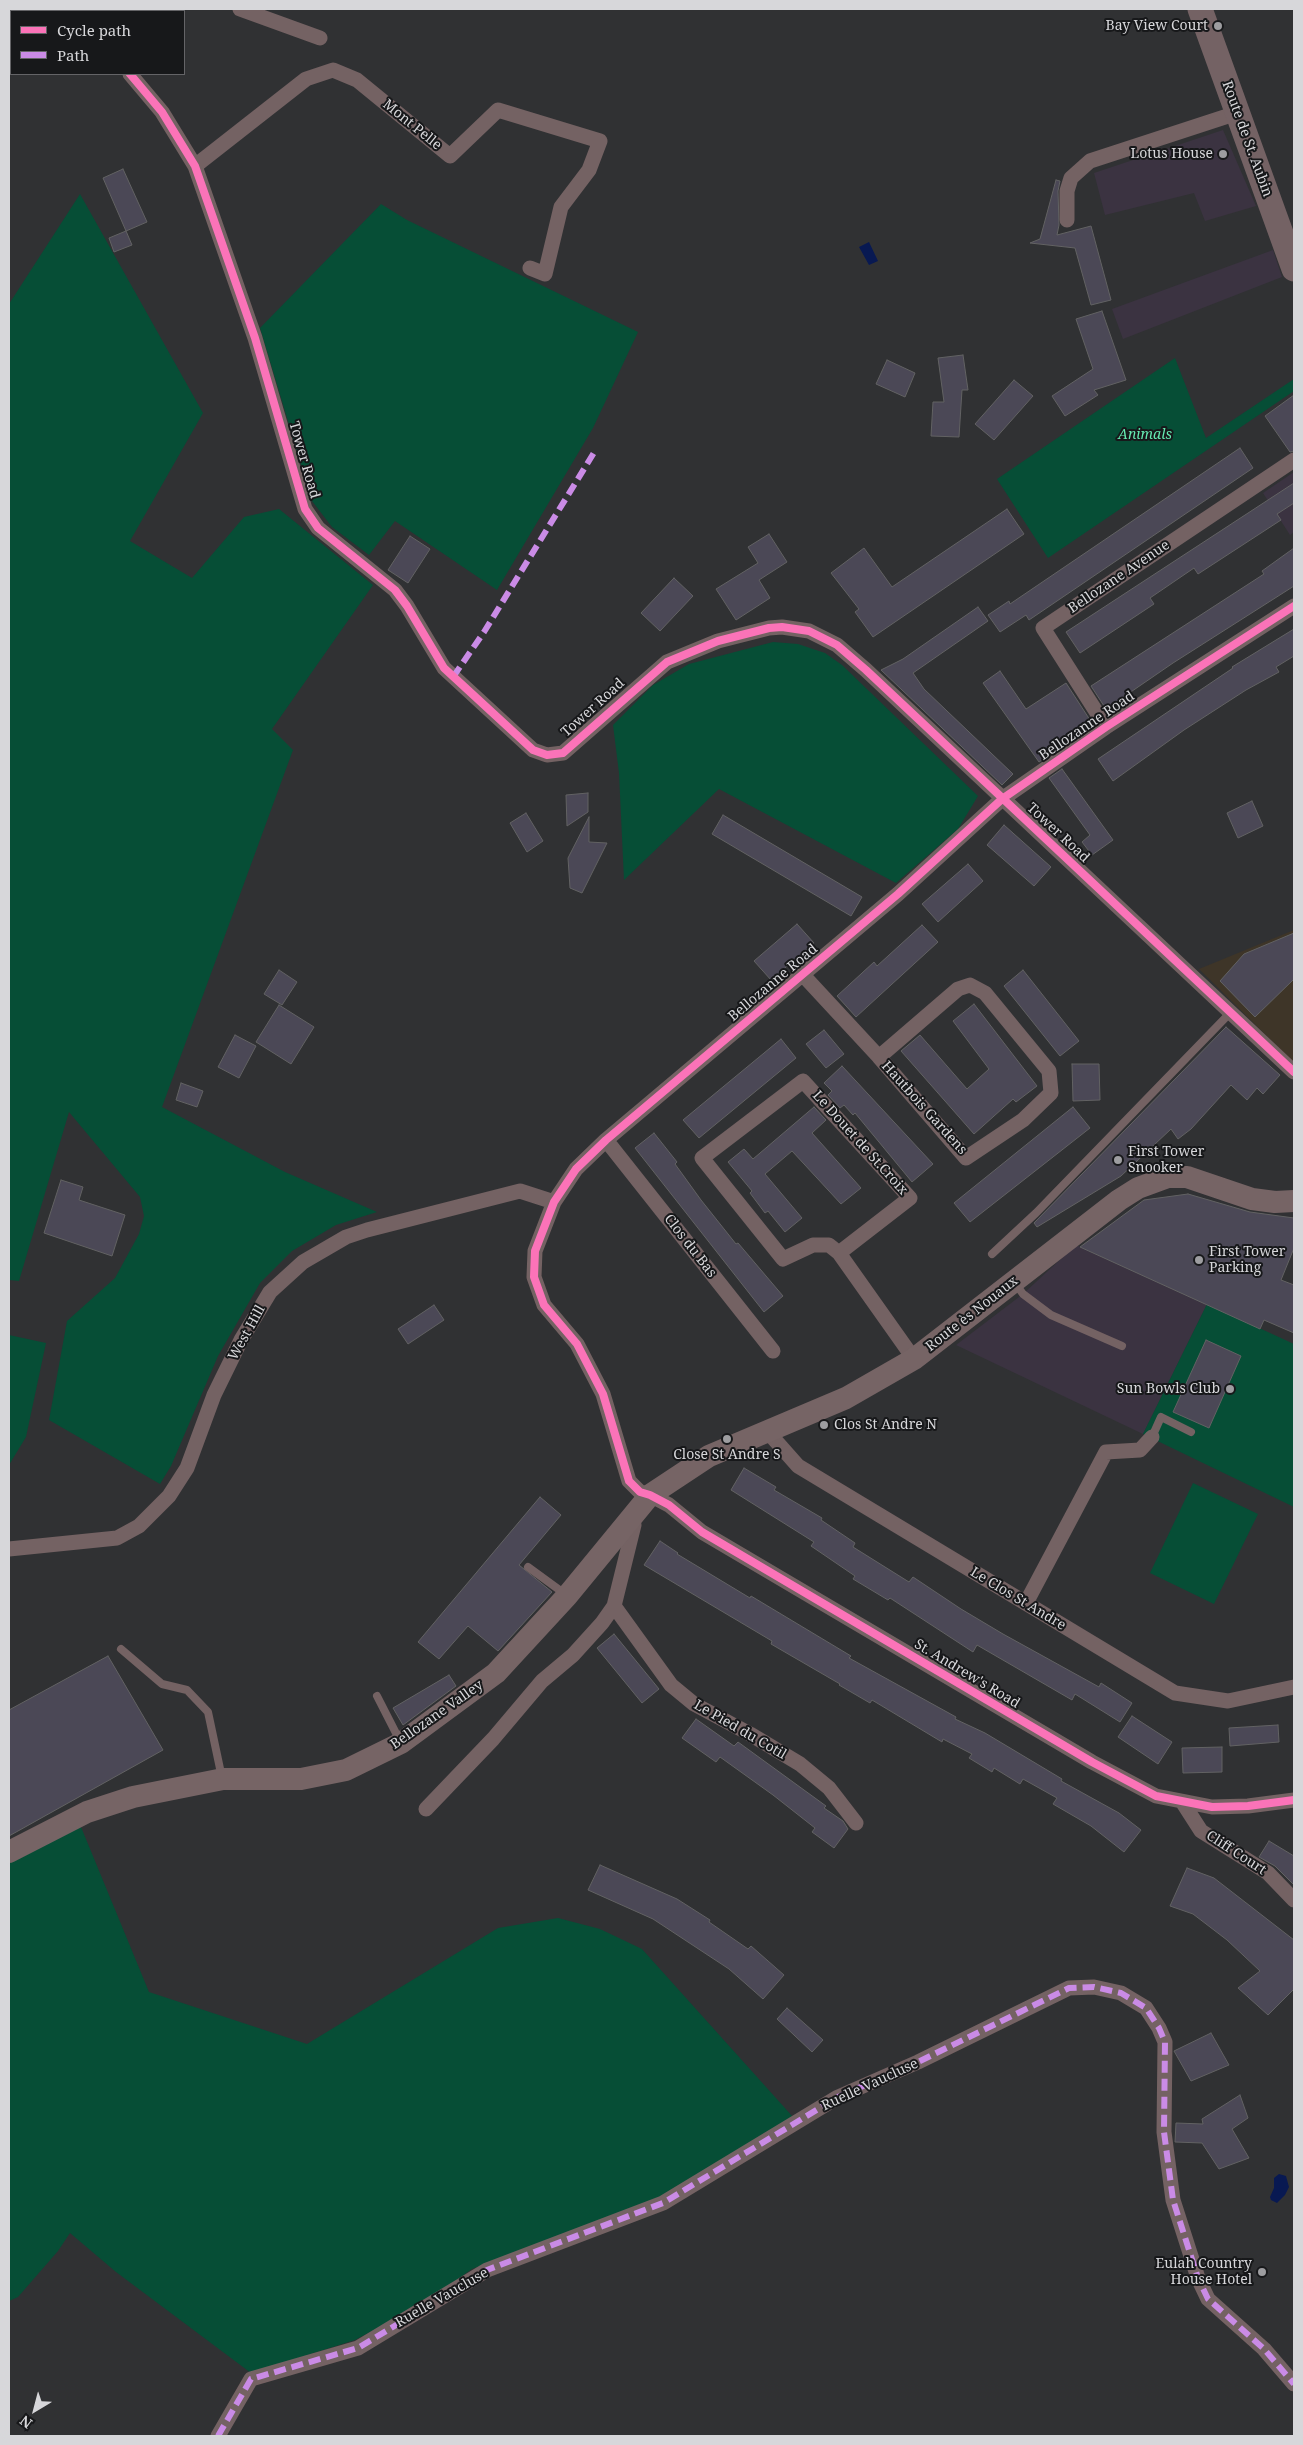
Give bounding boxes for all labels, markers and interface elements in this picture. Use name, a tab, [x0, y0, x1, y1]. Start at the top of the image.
legend	[10, 10, 185, 75]
place label: Bay View Court	[1105, 18, 1208, 34]
text: Cycle path	[57, 20, 131, 40]
marker: Bay View Court	[1212, 20, 1224, 32]
text: Path	[57, 45, 89, 65]
street label: Route de St. Aubin	[1218, 79, 1276, 199]
street label: Mont Pelle	[379, 96, 445, 154]
place label: Lotus House	[1131, 146, 1213, 162]
marker: Lotus House	[1217, 148, 1229, 160]
street label: Tower Road	[285, 419, 323, 501]
park label: Animals	[1118, 427, 1172, 443]
street label: Bellozane Avenue	[1065, 537, 1173, 617]
street label: Tower Road	[558, 675, 628, 741]
street label: Bellozanne Road	[1036, 688, 1138, 764]
street label: Tower Road	[1023, 800, 1093, 866]
street label: Bellozanne Road	[725, 941, 821, 1025]
street label: Hautbois Gardens	[878, 1058, 970, 1158]
street label: Le Douet de St.Croix	[809, 1087, 911, 1199]
place label: First Tower Snooker	[1128, 1144, 1204, 1176]
marker: First Tower Snooker	[1112, 1154, 1124, 1166]
street label: Clos du Bas	[660, 1211, 720, 1281]
place label: First Tower Parking	[1209, 1244, 1285, 1276]
marker: First Tower Parking	[1193, 1254, 1205, 1266]
street label: Route ès Nouaux	[923, 1273, 1021, 1355]
street label: West Hill	[225, 1302, 269, 1364]
place label: Sun Bowls Club	[1117, 1381, 1220, 1397]
marker: Sun Bowls Club	[1224, 1383, 1236, 1395]
place label: Clos St Andre N	[834, 1417, 937, 1433]
marker: Clos St Andre N	[818, 1419, 830, 1431]
marker: Close St Andre S	[721, 1433, 733, 1445]
place label: Close St Andre S	[673, 1447, 781, 1463]
street label: Le Clos St Andre	[967, 1564, 1069, 1634]
street label: St. Andrew's Road	[911, 1636, 1023, 1712]
street label: Bellozane Valley	[387, 1677, 487, 1753]
street label: Le Pied du Cotil	[691, 1697, 789, 1763]
street label: Cliff Court	[1203, 1827, 1269, 1879]
street label: Ruelle Vaucluse	[819, 2055, 921, 2115]
place label: Eulah Country House Hotel	[1156, 2256, 1252, 2288]
street label: Ruelle Vaucluse	[392, 2265, 492, 2331]
marker: Eulah Country House Hotel	[1256, 2266, 1268, 2278]
north arrow	[10, 2385, 60, 2435]
text: N	[16, 2411, 36, 2433]

